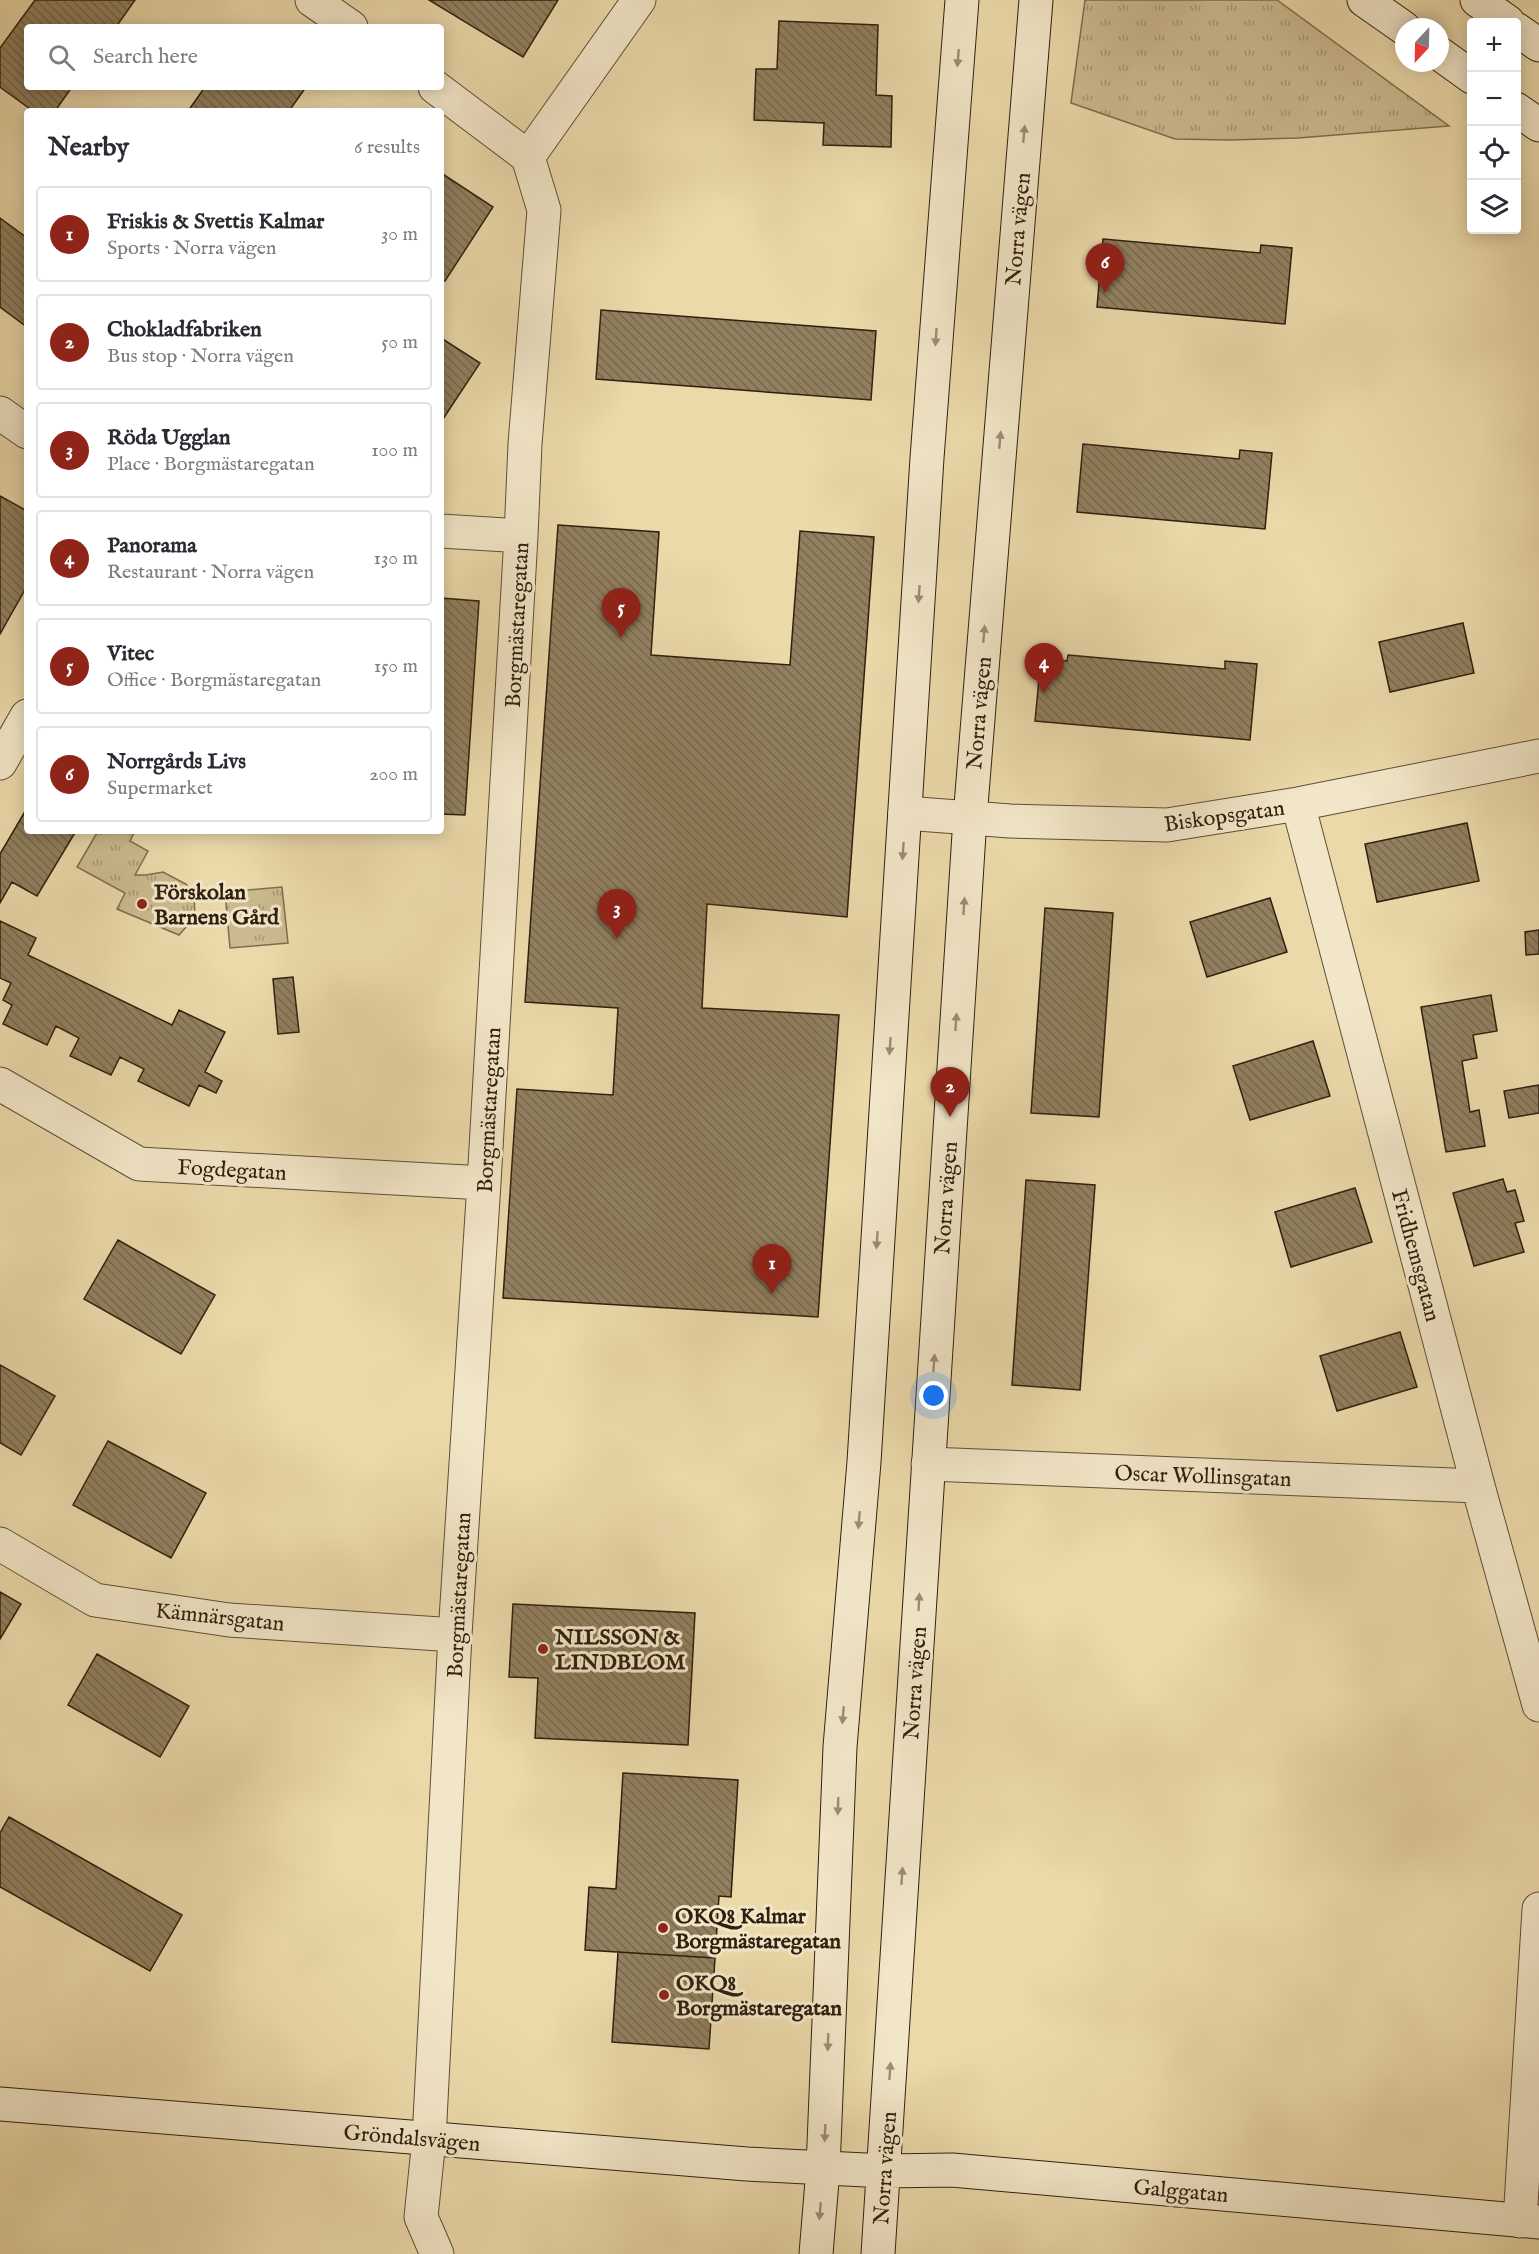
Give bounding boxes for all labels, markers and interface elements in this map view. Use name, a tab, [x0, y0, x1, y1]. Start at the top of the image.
north arrow	[1395, 18, 1449, 72]
map controls	[1467, 18, 1521, 234]
button: +	[1467, 18, 1521, 72]
search box	[24, 24, 444, 90]
icon: search	[45, 41, 78, 74]
text: Search here	[93, 43, 198, 71]
one-way arrow	[953, 49, 963, 68]
button: −	[1467, 72, 1521, 126]
one-way arrow	[1020, 124, 1029, 143]
button: locate	[1467, 126, 1521, 180]
text: Nearby	[48, 131, 129, 164]
text: 6 results	[354, 135, 420, 160]
street label: Norra vägen	[1000, 171, 1038, 287]
button: layers	[1467, 180, 1521, 234]
text: Friskis & Svettis Kalmar	[107, 208, 324, 236]
text: 1	[66, 222, 73, 247]
text: 30 m	[381, 222, 418, 247]
text: Sports · Norra vägen	[107, 236, 277, 261]
pin: 6	[1086, 244, 1124, 293]
text: Chokladfabriken	[107, 316, 262, 344]
one-way arrow	[931, 327, 941, 346]
text: 2	[65, 330, 74, 355]
text: 50 m	[381, 330, 418, 355]
text: Bus stop · Norra vägen	[107, 344, 294, 369]
text: Röda Ugglan	[107, 424, 231, 452]
one-way arrow	[995, 431, 1005, 450]
text: 3	[66, 438, 73, 463]
text: 100 m	[371, 438, 418, 463]
text: Place · Borgmästaregatan	[107, 452, 315, 477]
text: Panorama	[107, 532, 197, 560]
street label: Borgmästaregatan	[500, 541, 536, 709]
text: 4	[65, 546, 74, 571]
text: 130 m	[373, 546, 418, 571]
text: Restaurant · Norra vägen	[107, 560, 314, 585]
one-way arrow	[914, 584, 923, 603]
pin: 5	[602, 588, 640, 638]
one-way arrow	[980, 625, 989, 644]
text: Vitec	[107, 640, 154, 668]
pin: 4	[1024, 644, 1064, 693]
text: 5	[66, 654, 73, 679]
text: 150 m	[374, 654, 418, 679]
street label: Norra vägen	[961, 655, 999, 771]
text: Office · Borgmästaregatan	[107, 668, 321, 693]
text: Norrgårds Livs	[107, 748, 246, 776]
text: 6	[65, 762, 74, 787]
text: 200 m	[369, 762, 418, 787]
text: Supermarket	[107, 776, 213, 801]
street label: Biskopsgatan	[1162, 795, 1287, 839]
one-way arrow	[898, 842, 907, 861]
place label: Förskolan Barnens Gård	[154, 879, 280, 932]
pin: 3	[598, 890, 636, 939]
marker: Förskolan Barnens Gård	[135, 897, 149, 911]
one-way arrow	[959, 897, 969, 916]
one-way arrow	[952, 1013, 961, 1032]
street label: Borgmästaregatan	[472, 1026, 508, 1194]
one-way arrow	[885, 1036, 894, 1055]
pin: 2	[930, 1068, 970, 1117]
street label: Norra vägen	[929, 1140, 965, 1256]
street label: Fogdegatan	[176, 1154, 288, 1188]
street label: Fridhemsgatan	[1384, 1186, 1446, 1325]
one-way arrow	[873, 1231, 882, 1250]
pin: 1	[752, 1244, 792, 1294]
one-way arrow	[929, 1354, 939, 1373]
your location	[919, 1381, 948, 1410]
street label: Oscar Wollinsgatan	[1114, 1460, 1292, 1494]
street label: Borgmästaregatan	[442, 1511, 478, 1679]
one-way arrow	[854, 1511, 864, 1530]
one-way arrow	[915, 1593, 924, 1612]
street label: Kämnärsgatan	[154, 1597, 286, 1639]
place label: NILSSON & LINDBLOM	[554, 1624, 686, 1677]
street label: Norra vägen	[898, 1625, 934, 1741]
marker: NILSSON & LINDBLOM	[536, 1642, 550, 1656]
one-way arrow	[838, 1705, 848, 1724]
one-way arrow	[833, 1796, 842, 1815]
one-way arrow	[898, 1867, 907, 1886]
place label: OKQ8 Kalmar Borgmästaregatan	[675, 1903, 841, 1956]
marker: OKQ8 Kalmar Borgmästaregatan	[656, 1921, 670, 1935]
place label: OKQ8 Borgmästaregatan	[676, 1970, 842, 2023]
marker: OKQ8 Borgmästaregatan	[657, 1988, 671, 2002]
one-way arrow	[824, 2033, 833, 2052]
one-way arrow	[886, 2061, 895, 2080]
street label: Norra vägen	[868, 2110, 904, 2226]
street label: Gröndalsvägen	[342, 2119, 482, 2159]
one-way arrow	[820, 2124, 829, 2143]
street label: Galggatan	[1132, 2174, 1230, 2210]
one-way arrow	[815, 2202, 825, 2221]

